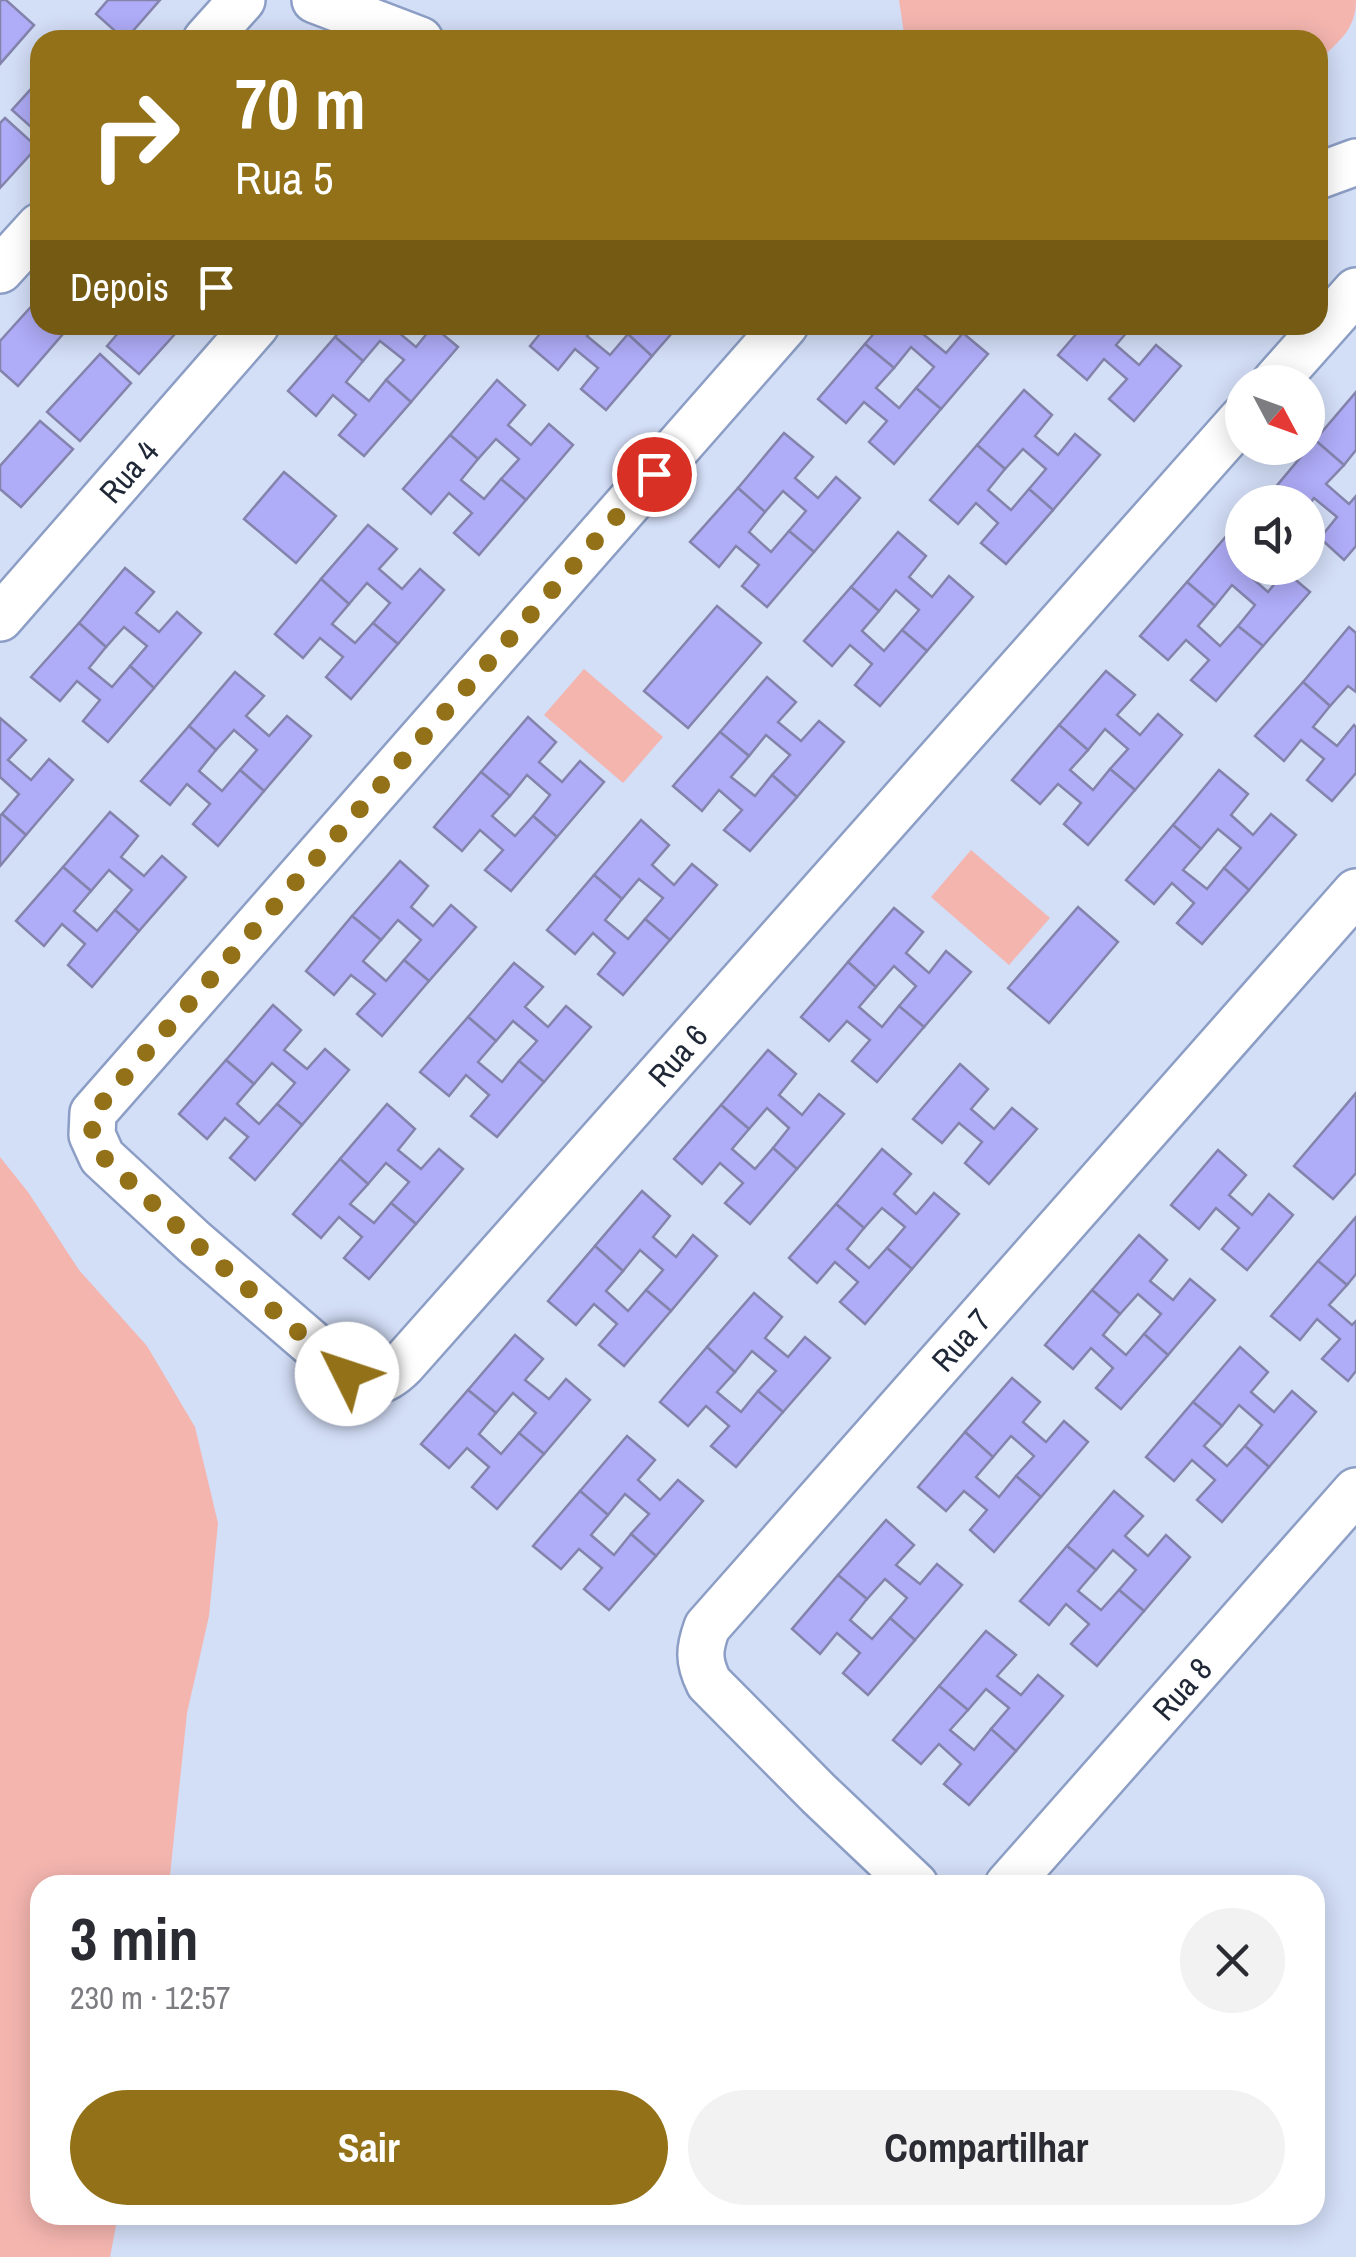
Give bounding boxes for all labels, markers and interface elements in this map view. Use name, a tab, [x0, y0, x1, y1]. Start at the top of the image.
text: 70 m	[235, 57, 366, 151]
icon: right	[70, 70, 200, 200]
text: Rua 5	[235, 147, 333, 208]
icon: arrive	[189, 260, 244, 315]
text: Depois	[70, 262, 169, 313]
north arrow	[1225, 365, 1325, 465]
map controls	[1225, 365, 1325, 585]
street label: Rua 4	[89, 431, 168, 512]
pin	[612, 432, 697, 517]
icon: arrive	[627, 447, 682, 502]
button: sound	[1225, 485, 1325, 585]
street label: Rua 6	[638, 1015, 717, 1095]
street label: Rua 7	[921, 1299, 1000, 1380]
position arrow	[295, 1322, 399, 1426]
street label: Rua 8	[1142, 1648, 1221, 1729]
text: 3 min	[70, 1898, 199, 1979]
button: close	[1180, 1908, 1285, 2013]
text: 230 m · 12:57	[70, 1976, 230, 2019]
button: Sair	[70, 2090, 668, 2205]
button: Compartilhar	[688, 2090, 1285, 2205]

